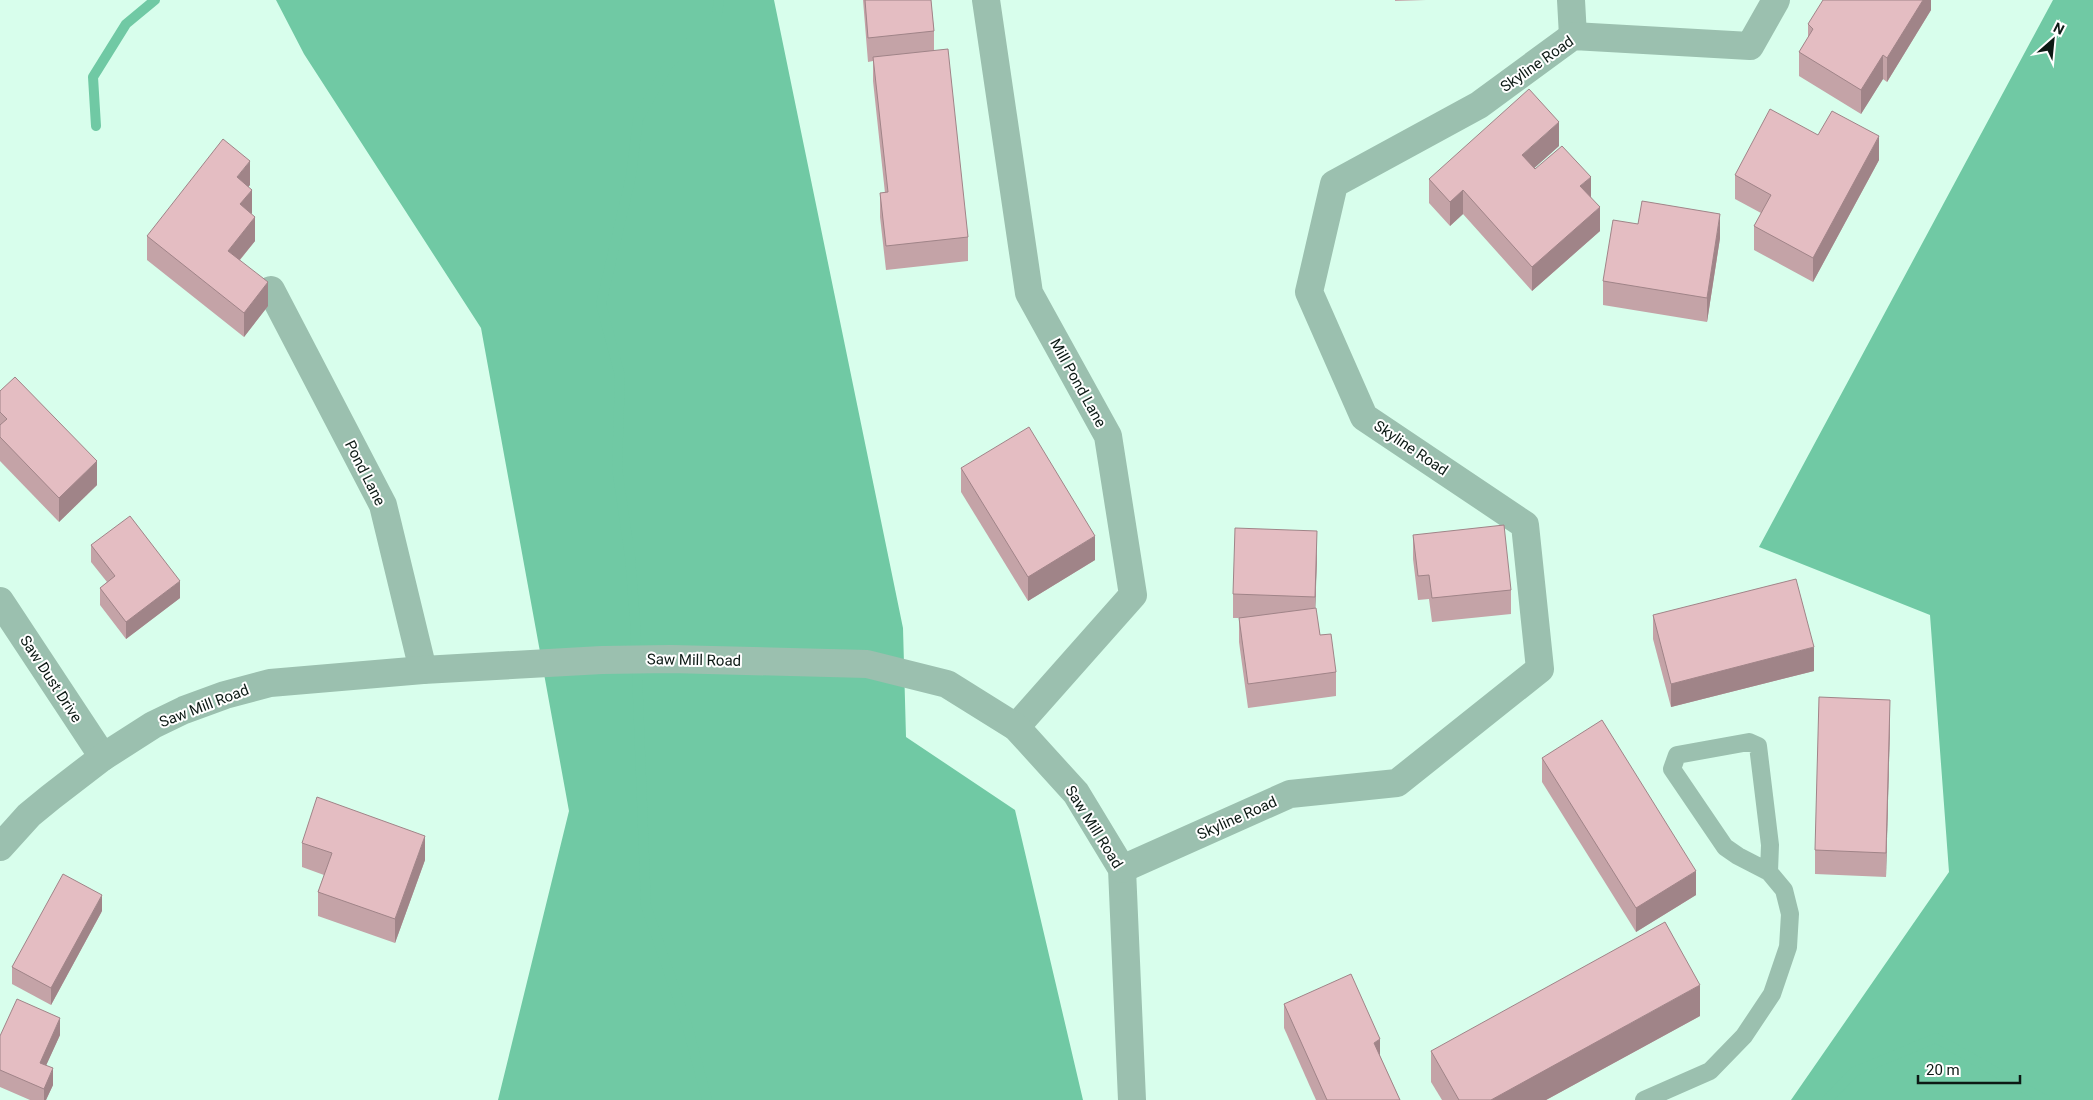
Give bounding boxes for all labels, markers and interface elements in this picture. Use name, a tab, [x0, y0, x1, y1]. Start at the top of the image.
north arrow	[2028, 15, 2078, 65]
text: N	[2051, 19, 2067, 38]
street label: Skyline Road	[1497, 32, 1577, 96]
street label: Mill Pond Lane	[1046, 336, 1110, 431]
street label: Skyline Road	[1371, 417, 1451, 479]
street label: Pond Lane	[341, 437, 389, 509]
street label: Saw Dust Drive	[16, 632, 86, 726]
street label: Saw Mill Road	[647, 650, 741, 670]
street label: Saw Mill Road	[157, 681, 251, 731]
street label: Saw Mill Road	[1061, 782, 1127, 872]
street label: Skyline Road	[1194, 792, 1280, 844]
scale bar	[1918, 1052, 2020, 1084]
text: 20 m	[1926, 1061, 1960, 1079]

